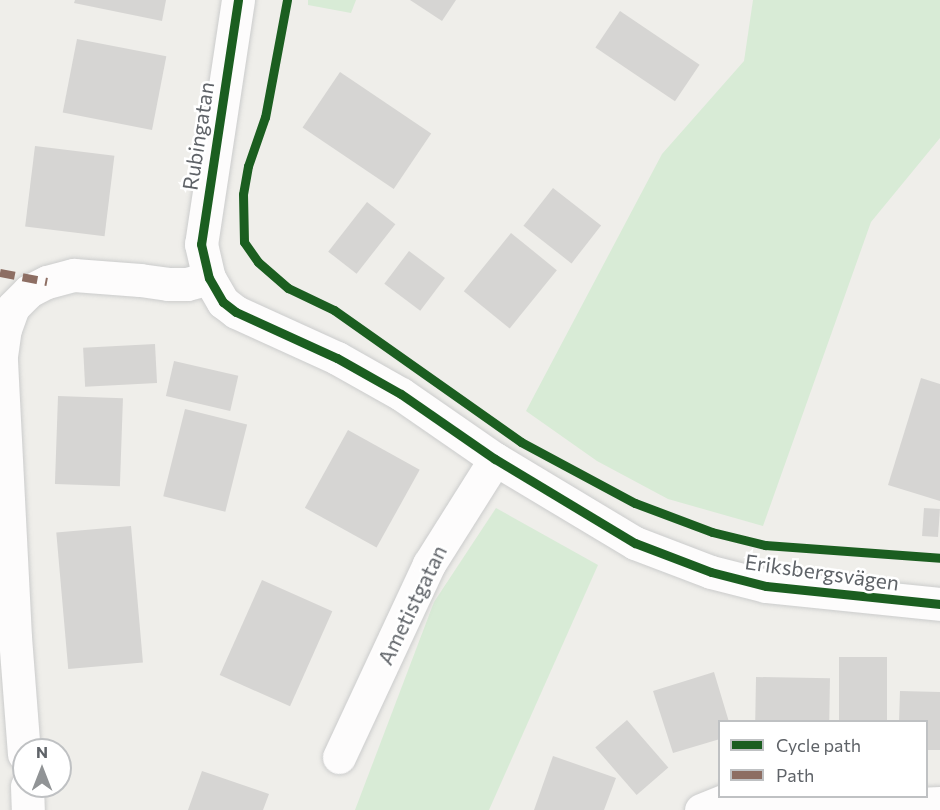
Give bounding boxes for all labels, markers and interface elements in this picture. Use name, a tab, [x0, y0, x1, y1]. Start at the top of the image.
street label: Rubingatan	[177, 80, 219, 192]
street label: Ametistgatan	[372, 541, 452, 669]
street label: Eriksbergsvägen	[743, 549, 901, 595]
legend	[718, 720, 928, 798]
text: Cycle path	[776, 734, 861, 756]
north arrow	[12, 738, 72, 798]
text: N	[36, 742, 48, 761]
text: Path	[776, 764, 814, 786]

